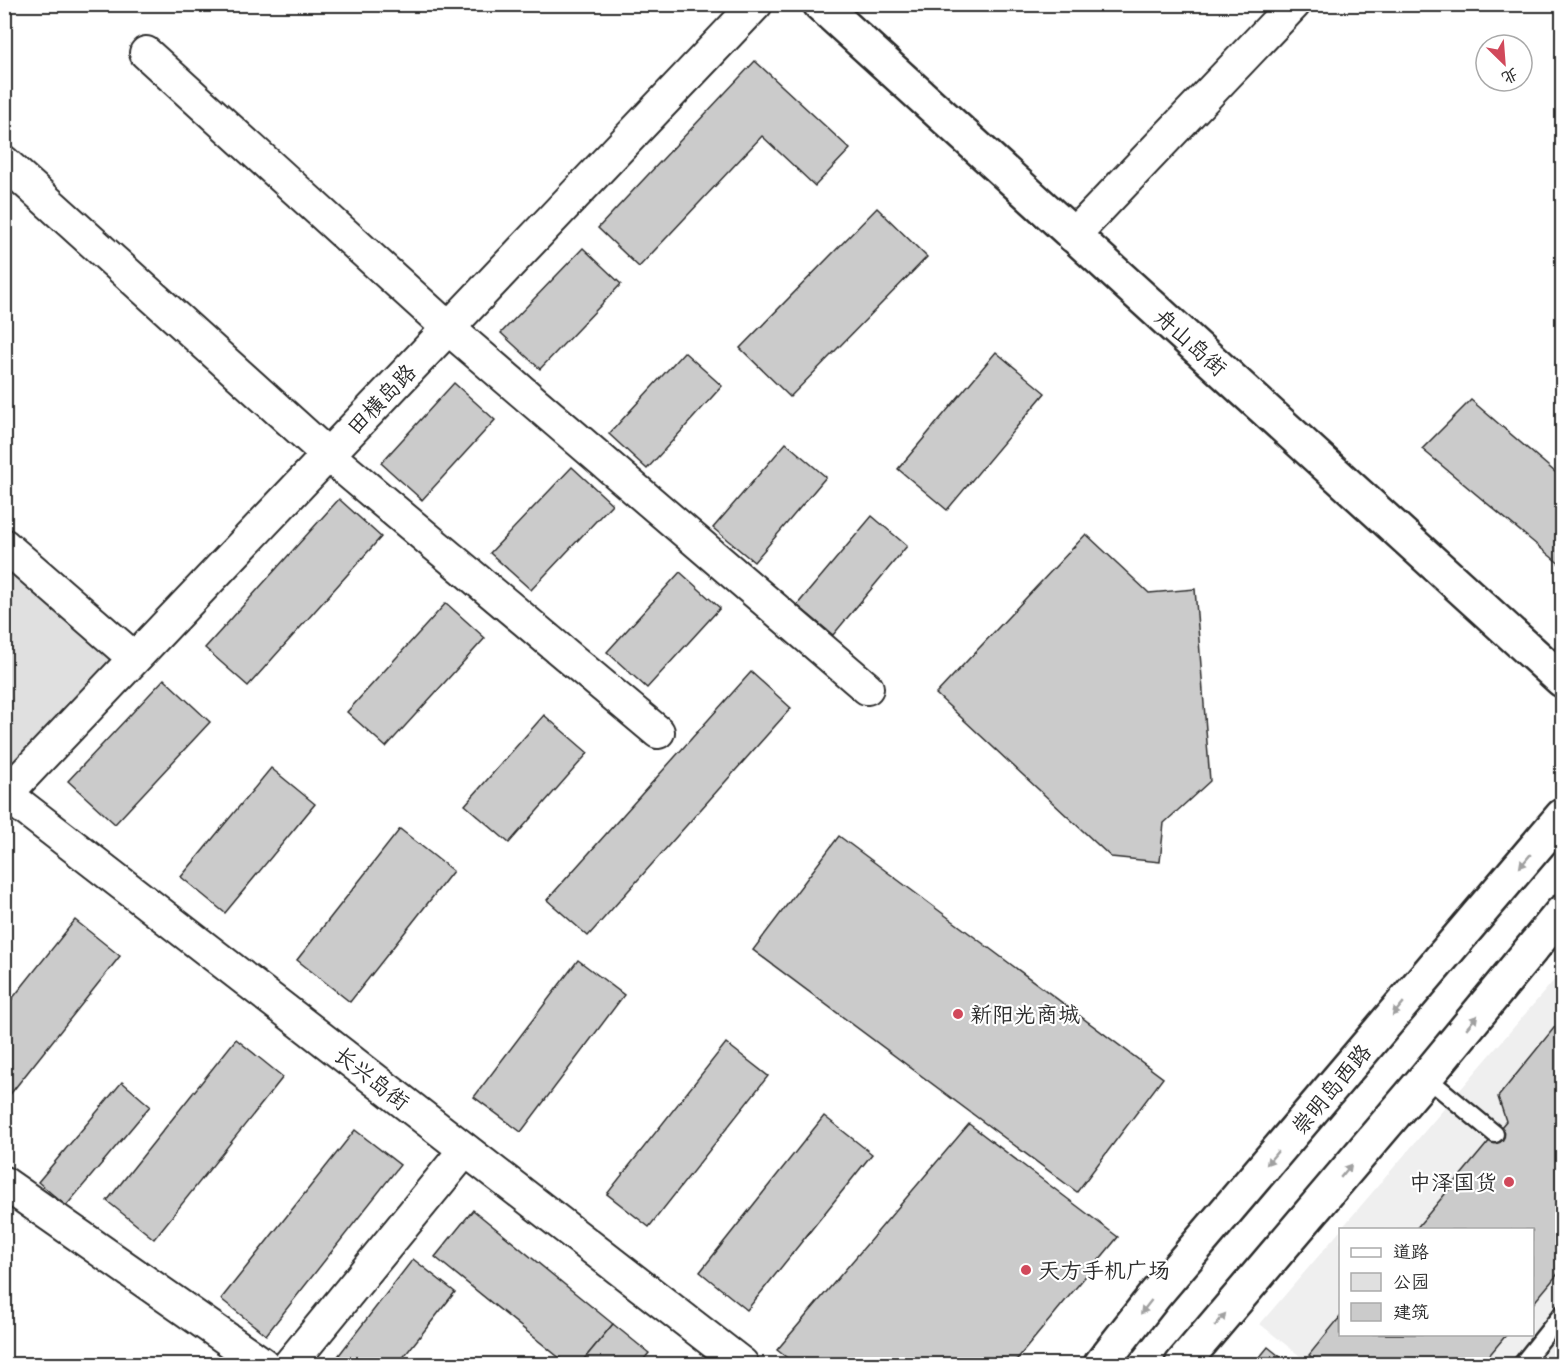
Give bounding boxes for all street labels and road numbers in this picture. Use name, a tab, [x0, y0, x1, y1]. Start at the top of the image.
street label: 舟山岛街	[1148, 302, 1233, 383]
street label: 田横岛路	[340, 358, 422, 441]
street label: 崇明岛西路	[1285, 1038, 1378, 1141]
street label: 长兴岛街	[328, 1040, 415, 1117]

